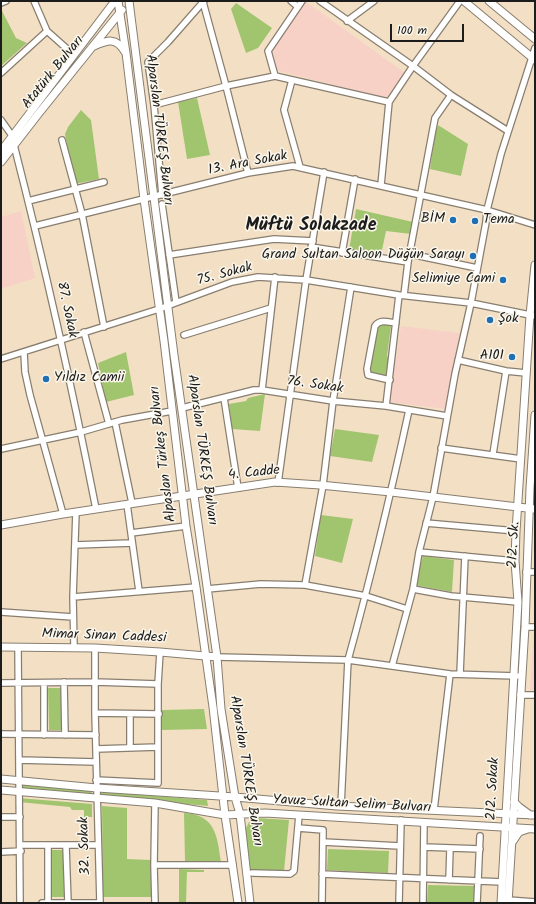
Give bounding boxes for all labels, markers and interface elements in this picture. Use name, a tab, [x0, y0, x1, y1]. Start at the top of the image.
scale bar	[392, 16, 466, 42]
text: 100 m	[397, 21, 427, 40]
street label: Atatürk Bulvarı	[19, 33, 89, 113]
street label: Alparslan TÜRKEŞ Bulvarı	[140, 53, 176, 207]
street label: 13. Ara Sokak	[207, 148, 289, 180]
place label: BİM	[421, 212, 445, 228]
place label: Tema	[483, 213, 514, 229]
marker: BİM	[448, 215, 458, 225]
district label: Müftü Solakzade	[245, 216, 377, 238]
marker: Tema	[470, 216, 480, 226]
place label: Grand Sultan Saloon Düğün Sarayı	[262, 248, 465, 264]
marker: Grand Sultan Saloon Düğün Sarayı	[468, 251, 478, 261]
street label: 75. Sokak	[196, 260, 254, 290]
place label: Selimiye Cami	[412, 272, 495, 288]
marker: Selimiye Cami	[498, 275, 508, 285]
street label: 87. Sokak	[52, 280, 80, 340]
place label: Şok	[498, 312, 518, 328]
marker: Şok	[485, 315, 495, 325]
place label: A101	[480, 349, 504, 365]
marker: A101	[507, 352, 517, 362]
place label: Yıldız Camii	[54, 371, 124, 387]
street label: Alparslan TÜRKEŞ Bulvarı	[182, 373, 220, 527]
marker: Yıldız Camii	[41, 374, 51, 384]
street label: 76. Sokak	[286, 374, 344, 398]
street label: Alpaslan Türkeş Bulvarı	[147, 385, 181, 523]
street label: 4. Cadde	[227, 463, 281, 485]
street label: 212. Sk.	[505, 521, 525, 569]
street label: Mimar Sinan Caddesi	[41, 626, 167, 648]
street label: Alparslan TÜRKEŞ Bulvarı	[225, 694, 265, 848]
street label: 212. Sokak	[484, 757, 504, 821]
street label: Yavuz Sultan Selim Bulvarı	[272, 792, 432, 818]
street label: 32. Sokak	[77, 816, 95, 876]

